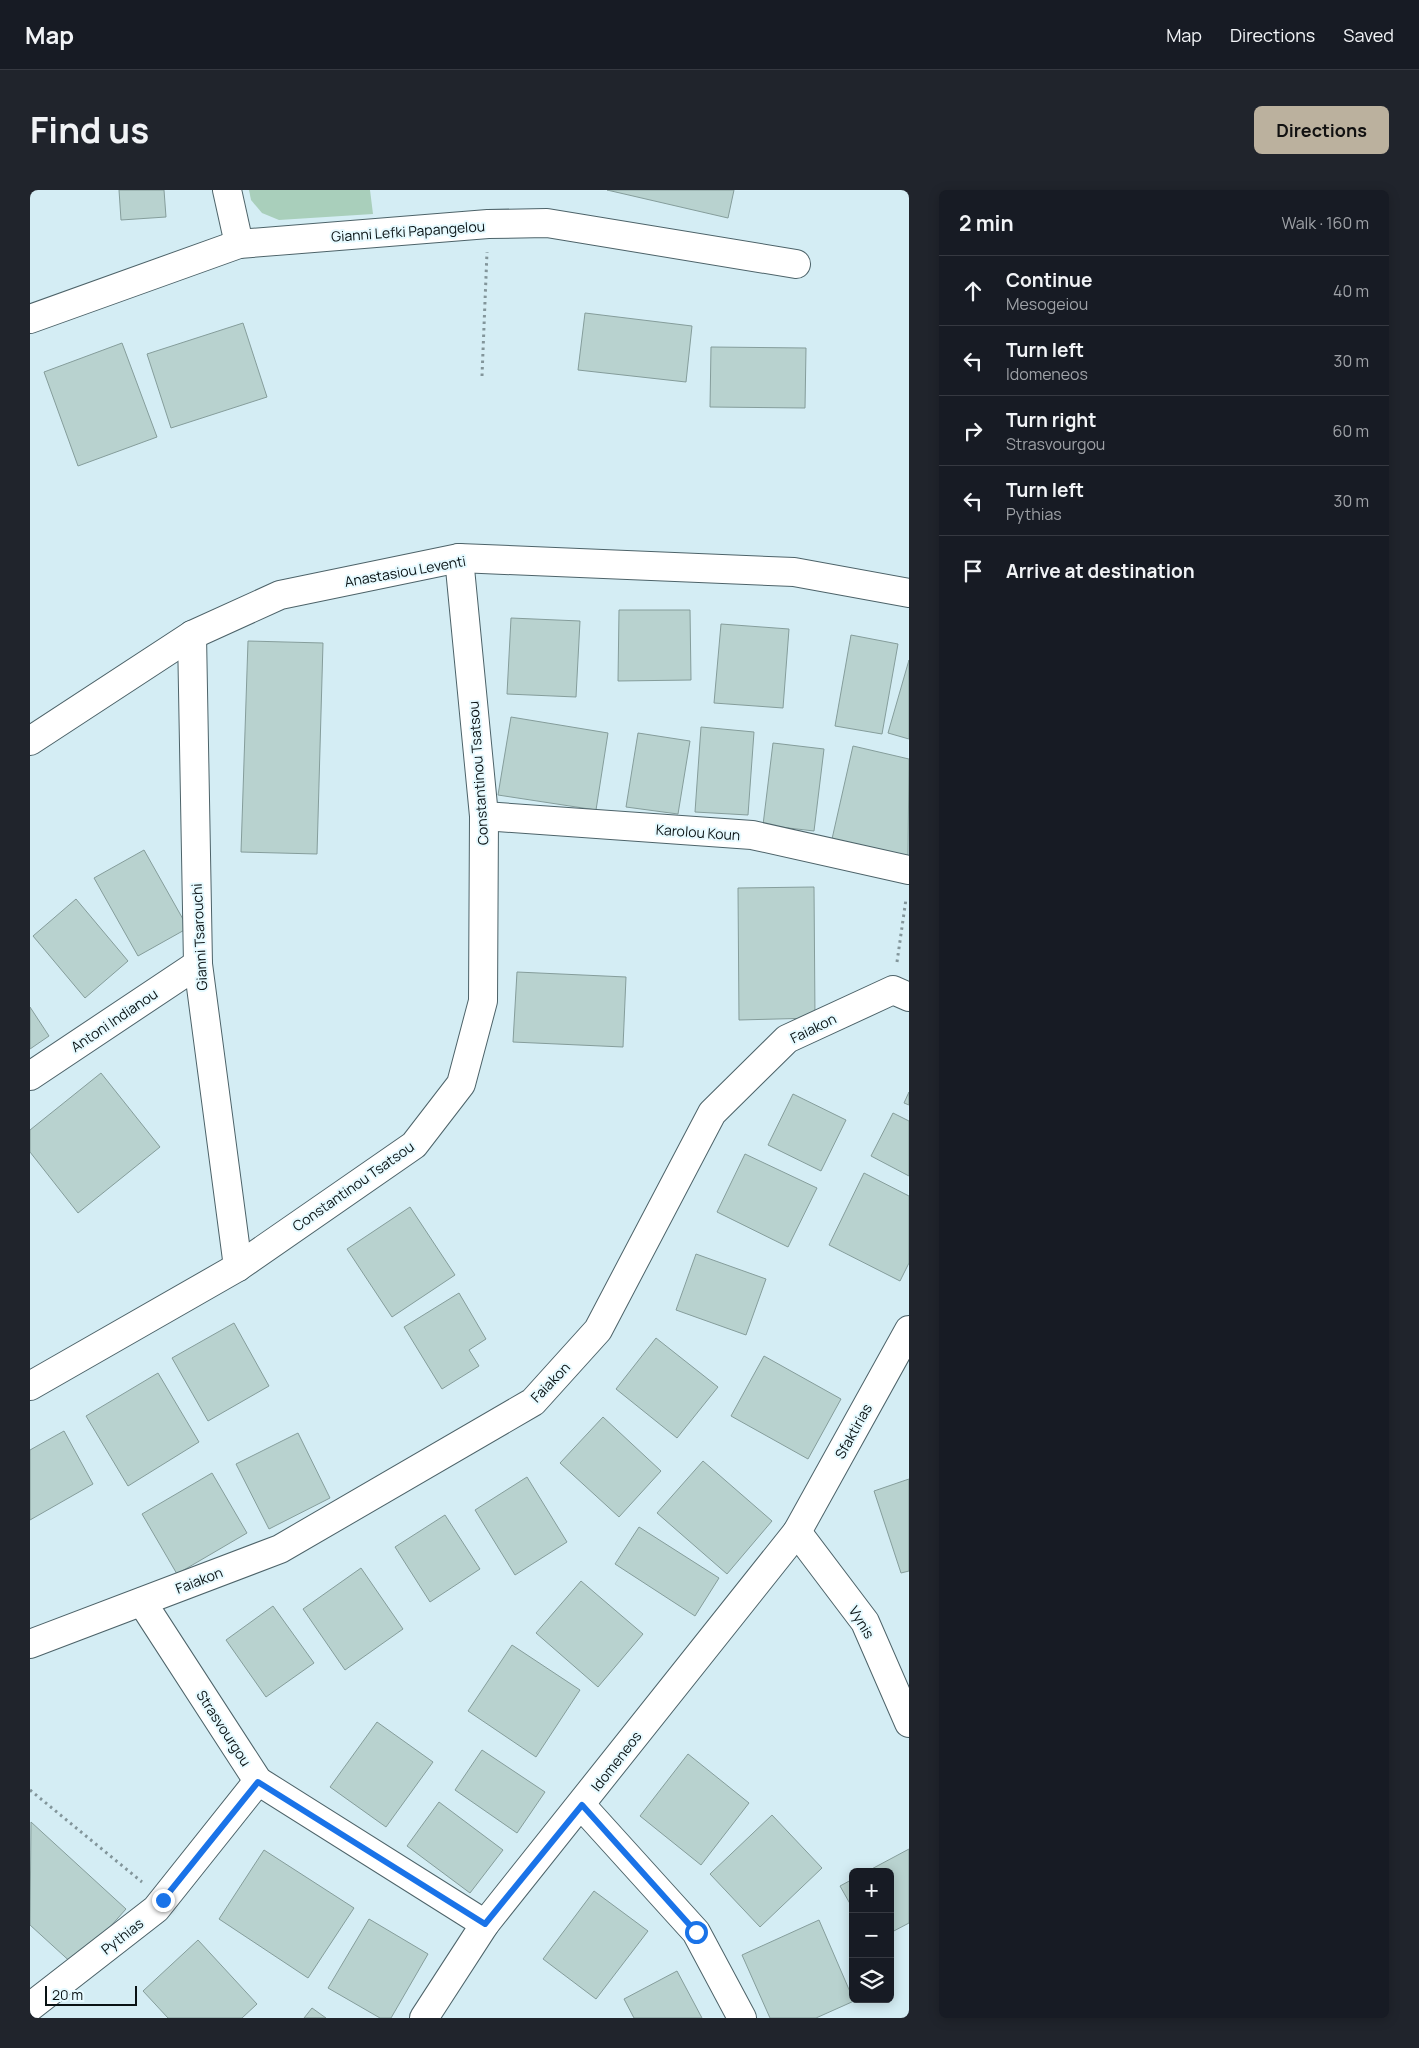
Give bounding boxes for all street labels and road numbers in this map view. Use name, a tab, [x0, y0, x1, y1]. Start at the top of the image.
street label: Gianni Lefki Papangelou	[331, 216, 485, 246]
street label: Anastasiou Leventi	[343, 551, 467, 591]
street label: Constantinou Tsatsou	[463, 700, 493, 846]
street label: Karolou Koun	[655, 820, 741, 844]
street label: Gianni Tsarouchi	[187, 883, 211, 991]
street label: Antoni Indianou	[67, 984, 161, 1056]
street label: Faiakon	[787, 1009, 839, 1047]
street label: Constantinou Tsatsou	[288, 1137, 418, 1235]
street label: Faiakon	[526, 1358, 574, 1406]
street label: Sfaktirias	[830, 1400, 876, 1462]
street label: Faiakon	[173, 1562, 225, 1598]
street label: Vynis	[845, 1602, 879, 1642]
street label: Strasvourgou	[192, 1686, 256, 1770]
street label: Idomeneos	[586, 1727, 646, 1795]
street label: Pythias	[97, 1914, 147, 1958]

